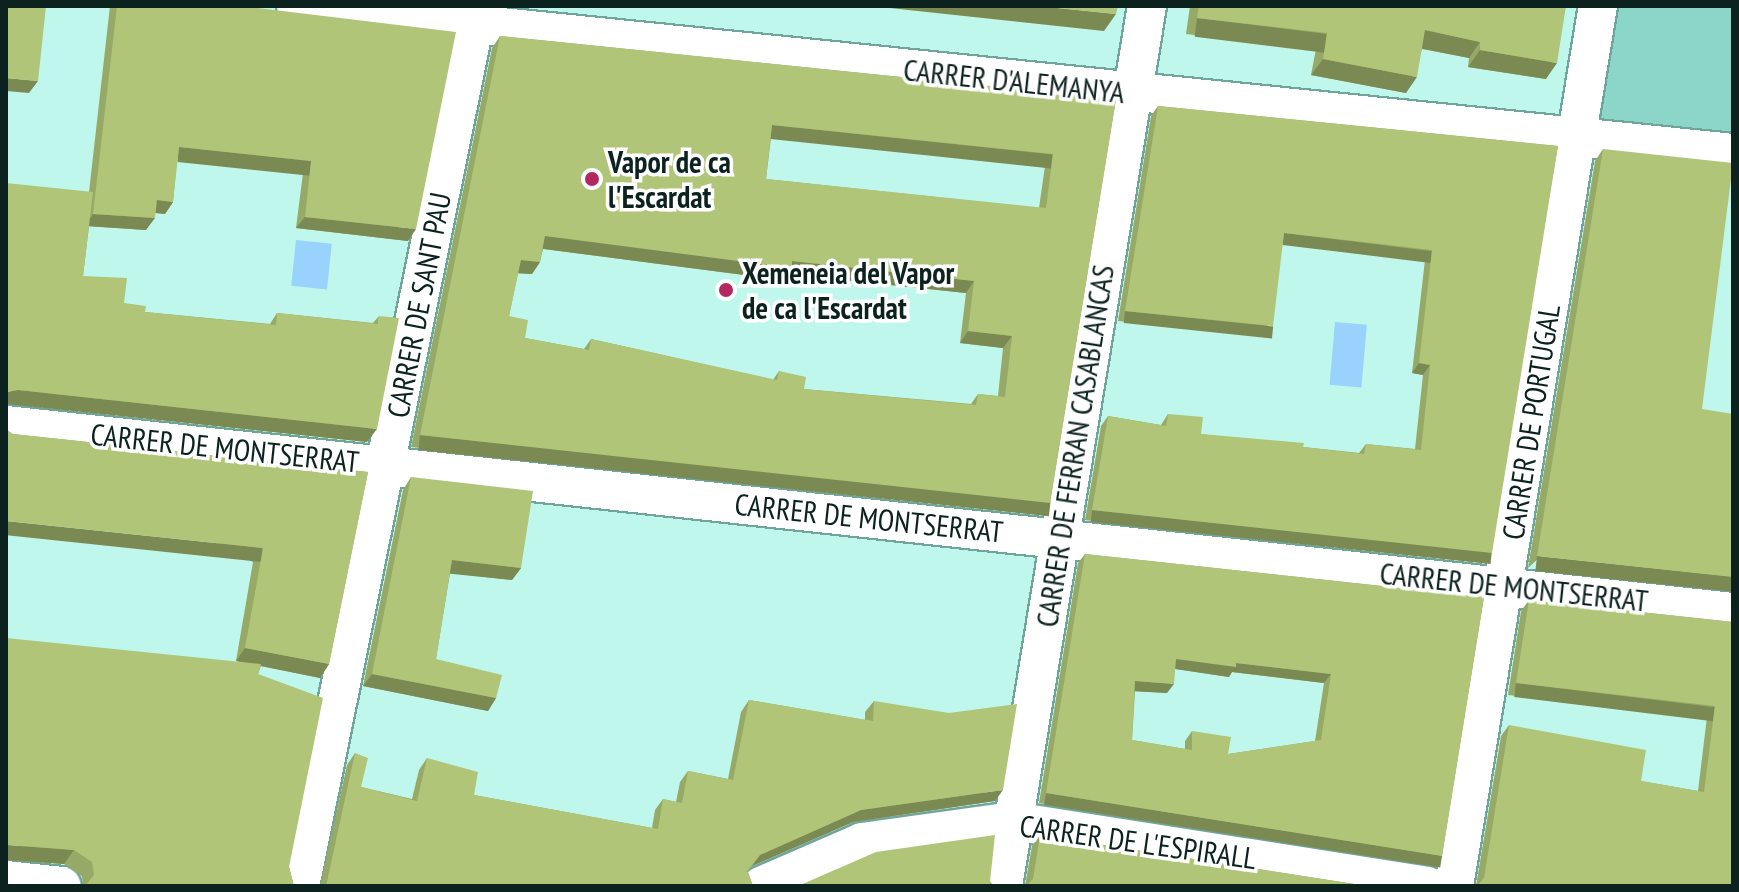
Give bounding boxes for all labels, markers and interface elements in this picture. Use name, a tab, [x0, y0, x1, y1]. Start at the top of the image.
street label: CARRER D'ALEMANYA	[902, 52, 1126, 110]
place label: Vapor de ca l'Escardat	[608, 144, 731, 214]
marker: Vapor de ca l'Escardat	[583, 170, 601, 188]
street label: CARRER DE SANT PAU	[379, 189, 459, 421]
place label: Xemeneia del Vapor de ca l'Escardat	[742, 255, 955, 326]
street label: CARRER DE FERRAN CASABLANCAS	[1029, 262, 1121, 630]
marker: Xemeneia del Vapor de ca l'Escardat	[717, 281, 735, 299]
street label: CARRER DE PORTUGAL	[1495, 302, 1567, 542]
street label: CARRER DE MONTSERRAT	[89, 416, 361, 480]
street label: CARRER DE MONTSERRAT	[733, 486, 1005, 550]
street label: CARRER DE MONTSERRAT	[1378, 555, 1650, 619]
street label: CARRER DE L'ESPIRALL	[1017, 808, 1259, 876]

